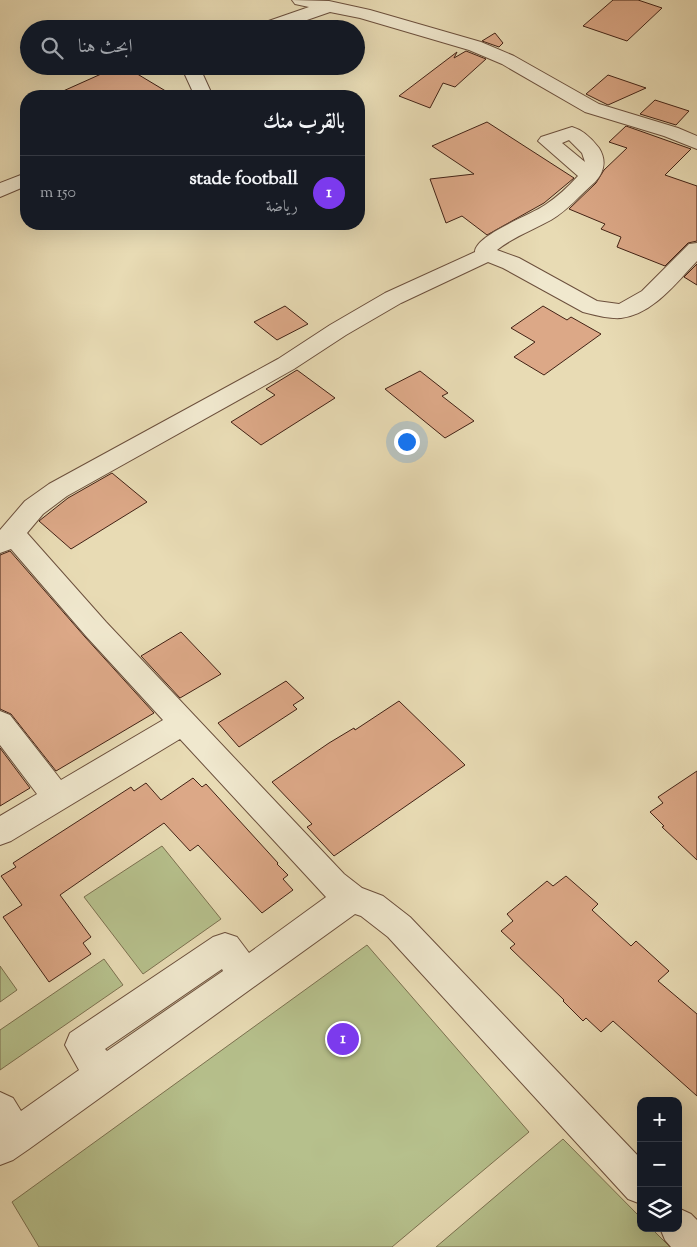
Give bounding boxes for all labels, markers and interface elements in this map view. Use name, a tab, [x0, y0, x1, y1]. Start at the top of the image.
search box	[20, 20, 365, 75]
icon: search	[38, 34, 66, 62]
text: ابحث هنا	[78, 34, 133, 61]
text: بالقرب منك	[263, 108, 345, 138]
text: stade football	[189, 166, 298, 193]
text: 150 m	[40, 182, 76, 205]
text: 1	[326, 182, 332, 205]
text: رياضة	[266, 196, 298, 219]
your location	[394, 429, 420, 455]
pin: 1	[327, 1020, 359, 1058]
map controls	[637, 1097, 682, 1232]
button: +	[637, 1097, 682, 1142]
button: −	[637, 1142, 682, 1187]
button: layers	[637, 1187, 682, 1232]

